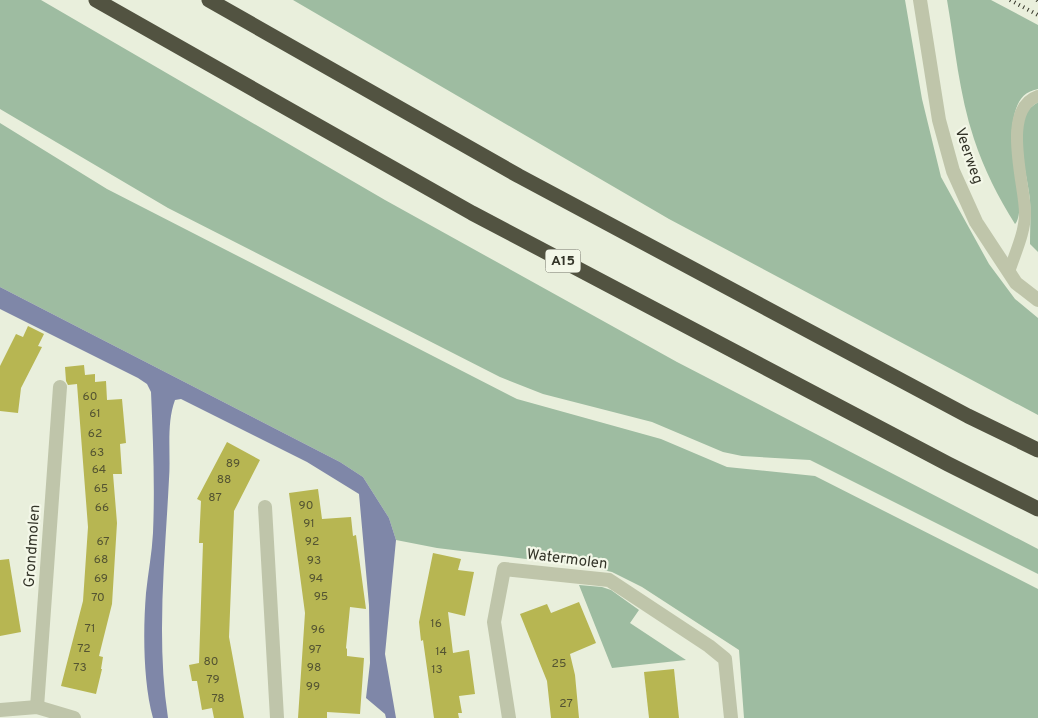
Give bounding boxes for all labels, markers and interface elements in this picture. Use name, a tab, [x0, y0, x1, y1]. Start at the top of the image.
street label: Veerweg	[950, 125, 986, 187]
road number: A15	[546, 250, 580, 272]
house number: 60	[83, 389, 97, 405]
house number: 61	[89, 406, 101, 422]
house number: 62	[88, 426, 102, 442]
house number: 63	[90, 445, 104, 461]
house number: 89	[226, 456, 240, 472]
house number: 64	[92, 462, 106, 478]
house number: 88	[217, 472, 231, 488]
house number: 65	[94, 481, 108, 497]
house number: 87	[208, 490, 222, 506]
house number: 90	[299, 498, 313, 514]
house number: 66	[95, 500, 109, 516]
street label: Grondmolen	[21, 504, 45, 588]
house number: 91	[303, 516, 315, 532]
house number: 67	[96, 534, 110, 550]
house number: 92	[305, 534, 319, 550]
street label: Watermolen	[525, 546, 609, 574]
house number: 68	[94, 552, 108, 568]
house number: 93	[307, 553, 321, 569]
house number: 69	[94, 571, 108, 587]
house number: 94	[309, 571, 323, 587]
house number: 95	[314, 589, 328, 605]
house number: 70	[91, 590, 105, 606]
house number: 16	[430, 616, 442, 632]
house number: 71	[85, 621, 95, 637]
house number: 96	[311, 622, 325, 638]
house number: 72	[77, 641, 91, 657]
house number: 97	[308, 642, 322, 658]
house number: 14	[435, 644, 447, 660]
house number: 80	[204, 654, 218, 670]
house number: 25	[552, 656, 566, 672]
house number: 73	[73, 660, 87, 676]
house number: 98	[307, 660, 321, 676]
house number: 13	[431, 662, 443, 678]
house number: 79	[206, 672, 220, 688]
house number: 99	[306, 679, 320, 695]
house number: 78	[211, 691, 225, 707]
house number: 27	[559, 696, 573, 712]

